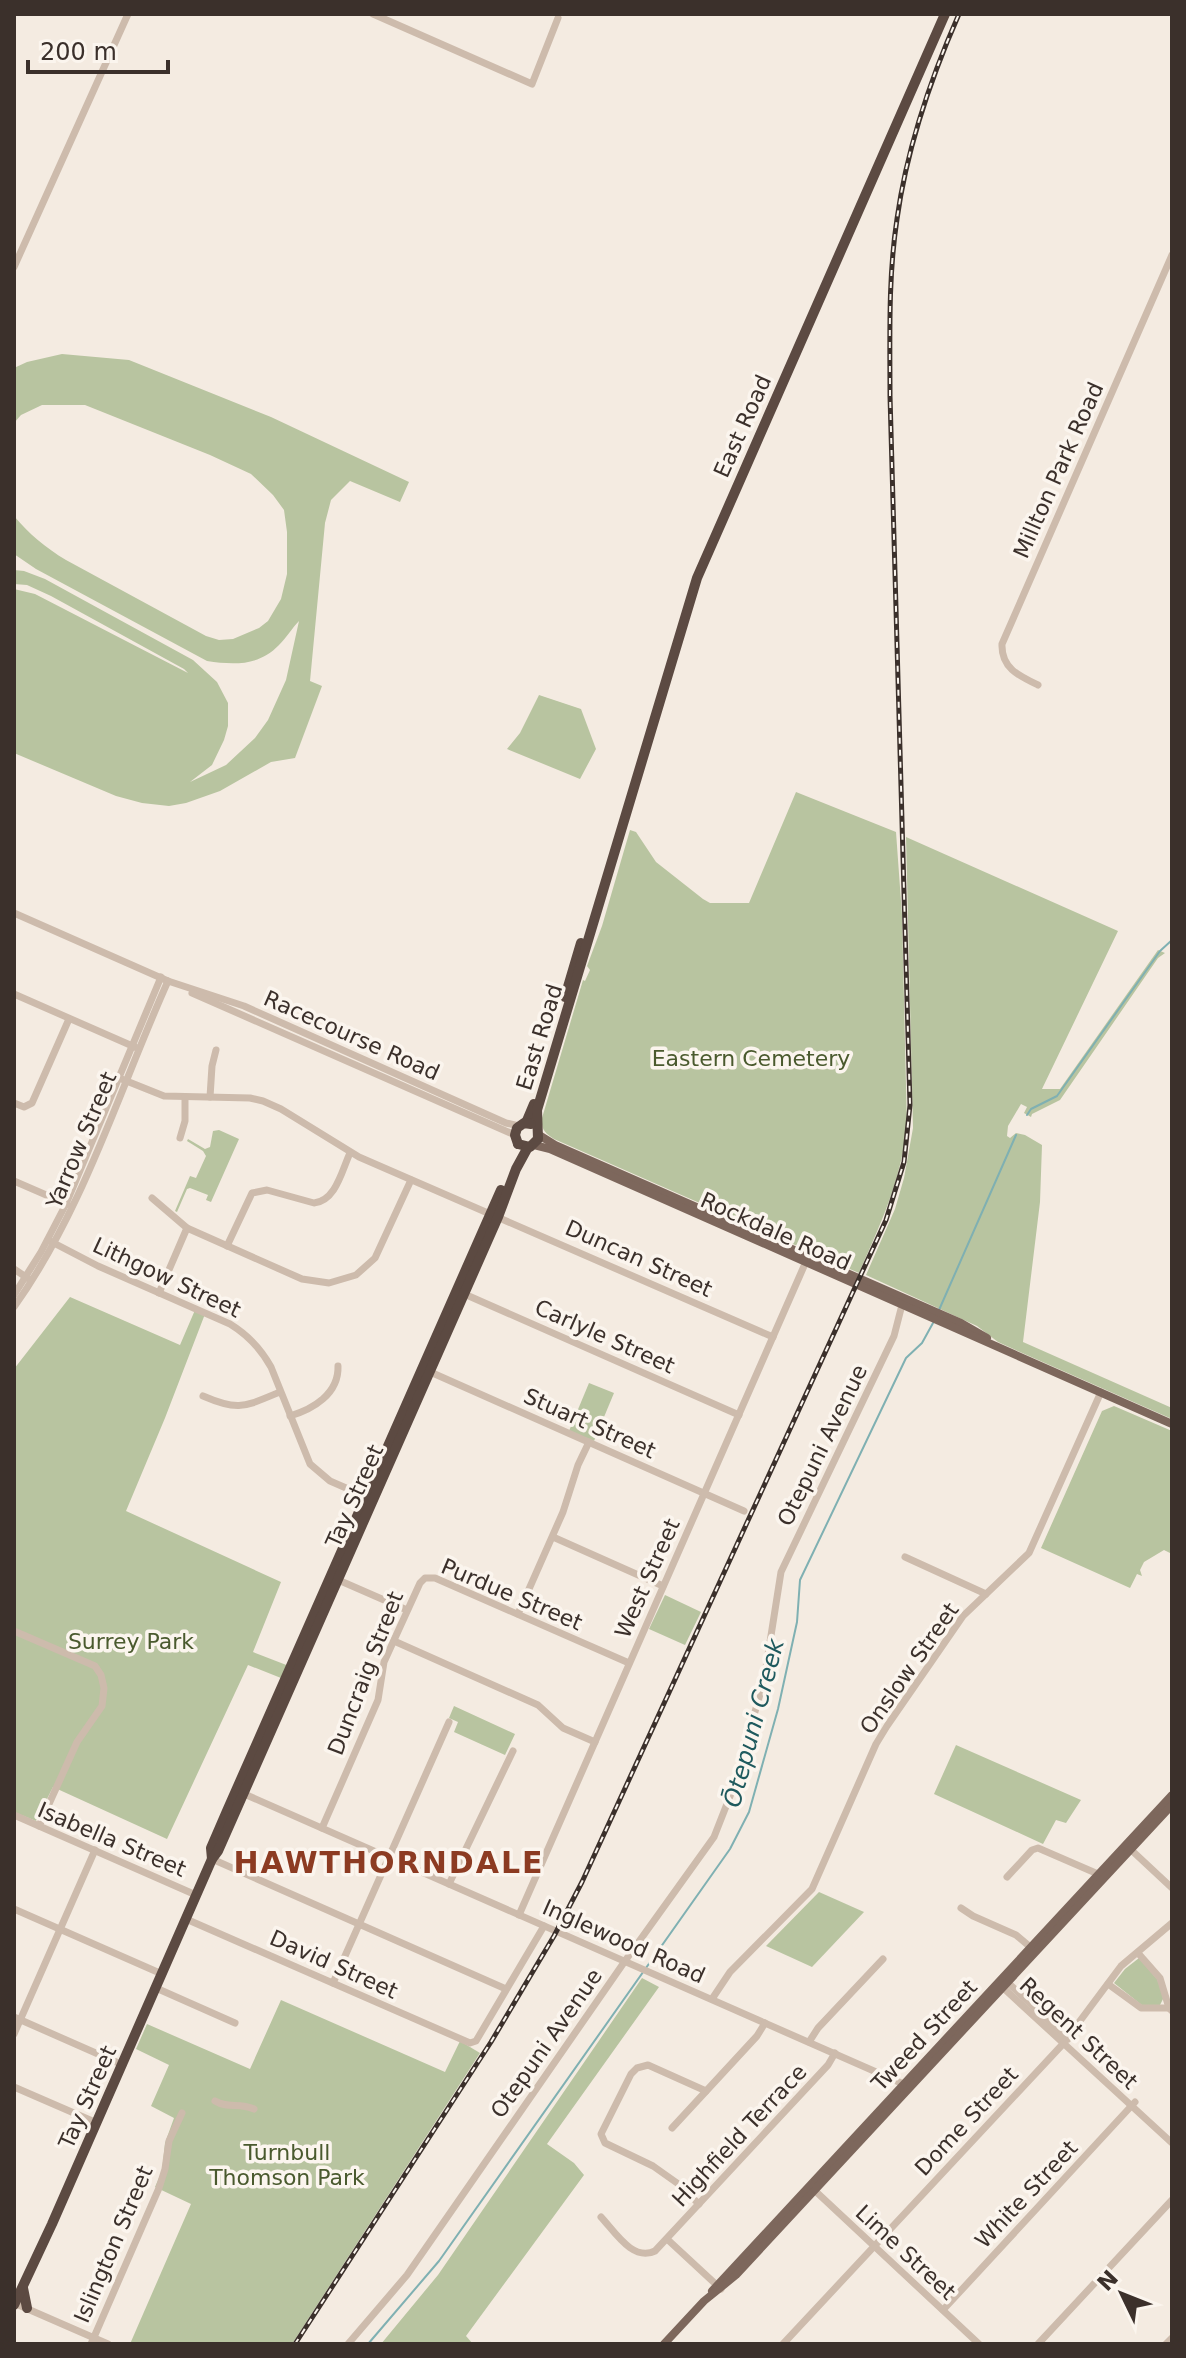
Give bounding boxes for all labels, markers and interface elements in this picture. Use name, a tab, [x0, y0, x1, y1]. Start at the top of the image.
scale bar	[28, 24, 168, 74]
text: 200 m	[40, 38, 117, 66]
street label: East Road	[709, 371, 776, 481]
street label: Millton Park Road	[1008, 378, 1109, 562]
street label: East Road	[511, 981, 567, 1093]
street label: Racecourse Road	[260, 985, 444, 1085]
park label: Eastern Cemetery	[652, 1046, 850, 1071]
street label: Yarrow Street	[41, 1068, 122, 1213]
street label: Rockdale Road	[697, 1187, 855, 1276]
street label: Duncan Street	[561, 1215, 716, 1302]
street label: Lithgow Street	[89, 1232, 245, 1323]
street label: Carlyle Street	[531, 1294, 679, 1379]
street label: Otepuni Avenue	[773, 1361, 872, 1530]
street label: Stuart Street	[520, 1383, 660, 1464]
street label: Tay Street	[320, 1440, 388, 1553]
street label: West Street	[610, 1514, 685, 1642]
street label: Purdue Street	[438, 1553, 586, 1636]
street label: Duncraig Street	[323, 1587, 408, 1759]
street label: Onslow Street	[855, 1598, 964, 1739]
park label: Surrey Park	[68, 1629, 194, 1654]
water label: Ōtepuni Creek	[717, 1634, 790, 1810]
street label: Isabella Street	[34, 1797, 190, 1882]
district label: HAWTHORNDALE	[233, 1845, 545, 1880]
street label: Inglewood Road	[539, 1894, 709, 1988]
street label: David Street	[266, 1925, 402, 2004]
street label: Otepuni Avenue	[486, 1964, 607, 2123]
street label: Regent Street	[1015, 1972, 1143, 2095]
street label: Tweed Street	[866, 1974, 982, 2097]
street label: Tay Street	[53, 2041, 121, 2154]
street label: Highfield Terrace	[667, 2059, 812, 2212]
street label: Dome Street	[910, 2062, 1023, 2181]
street label: White Street	[970, 2135, 1083, 2253]
park label: Turnbull Thomson Park	[208, 2140, 365, 2190]
street label: Islington Street	[69, 2162, 158, 2326]
street label: Lime Street	[851, 2200, 961, 2305]
north arrow	[1082, 2254, 1162, 2334]
text: N	[1092, 2265, 1123, 2296]

